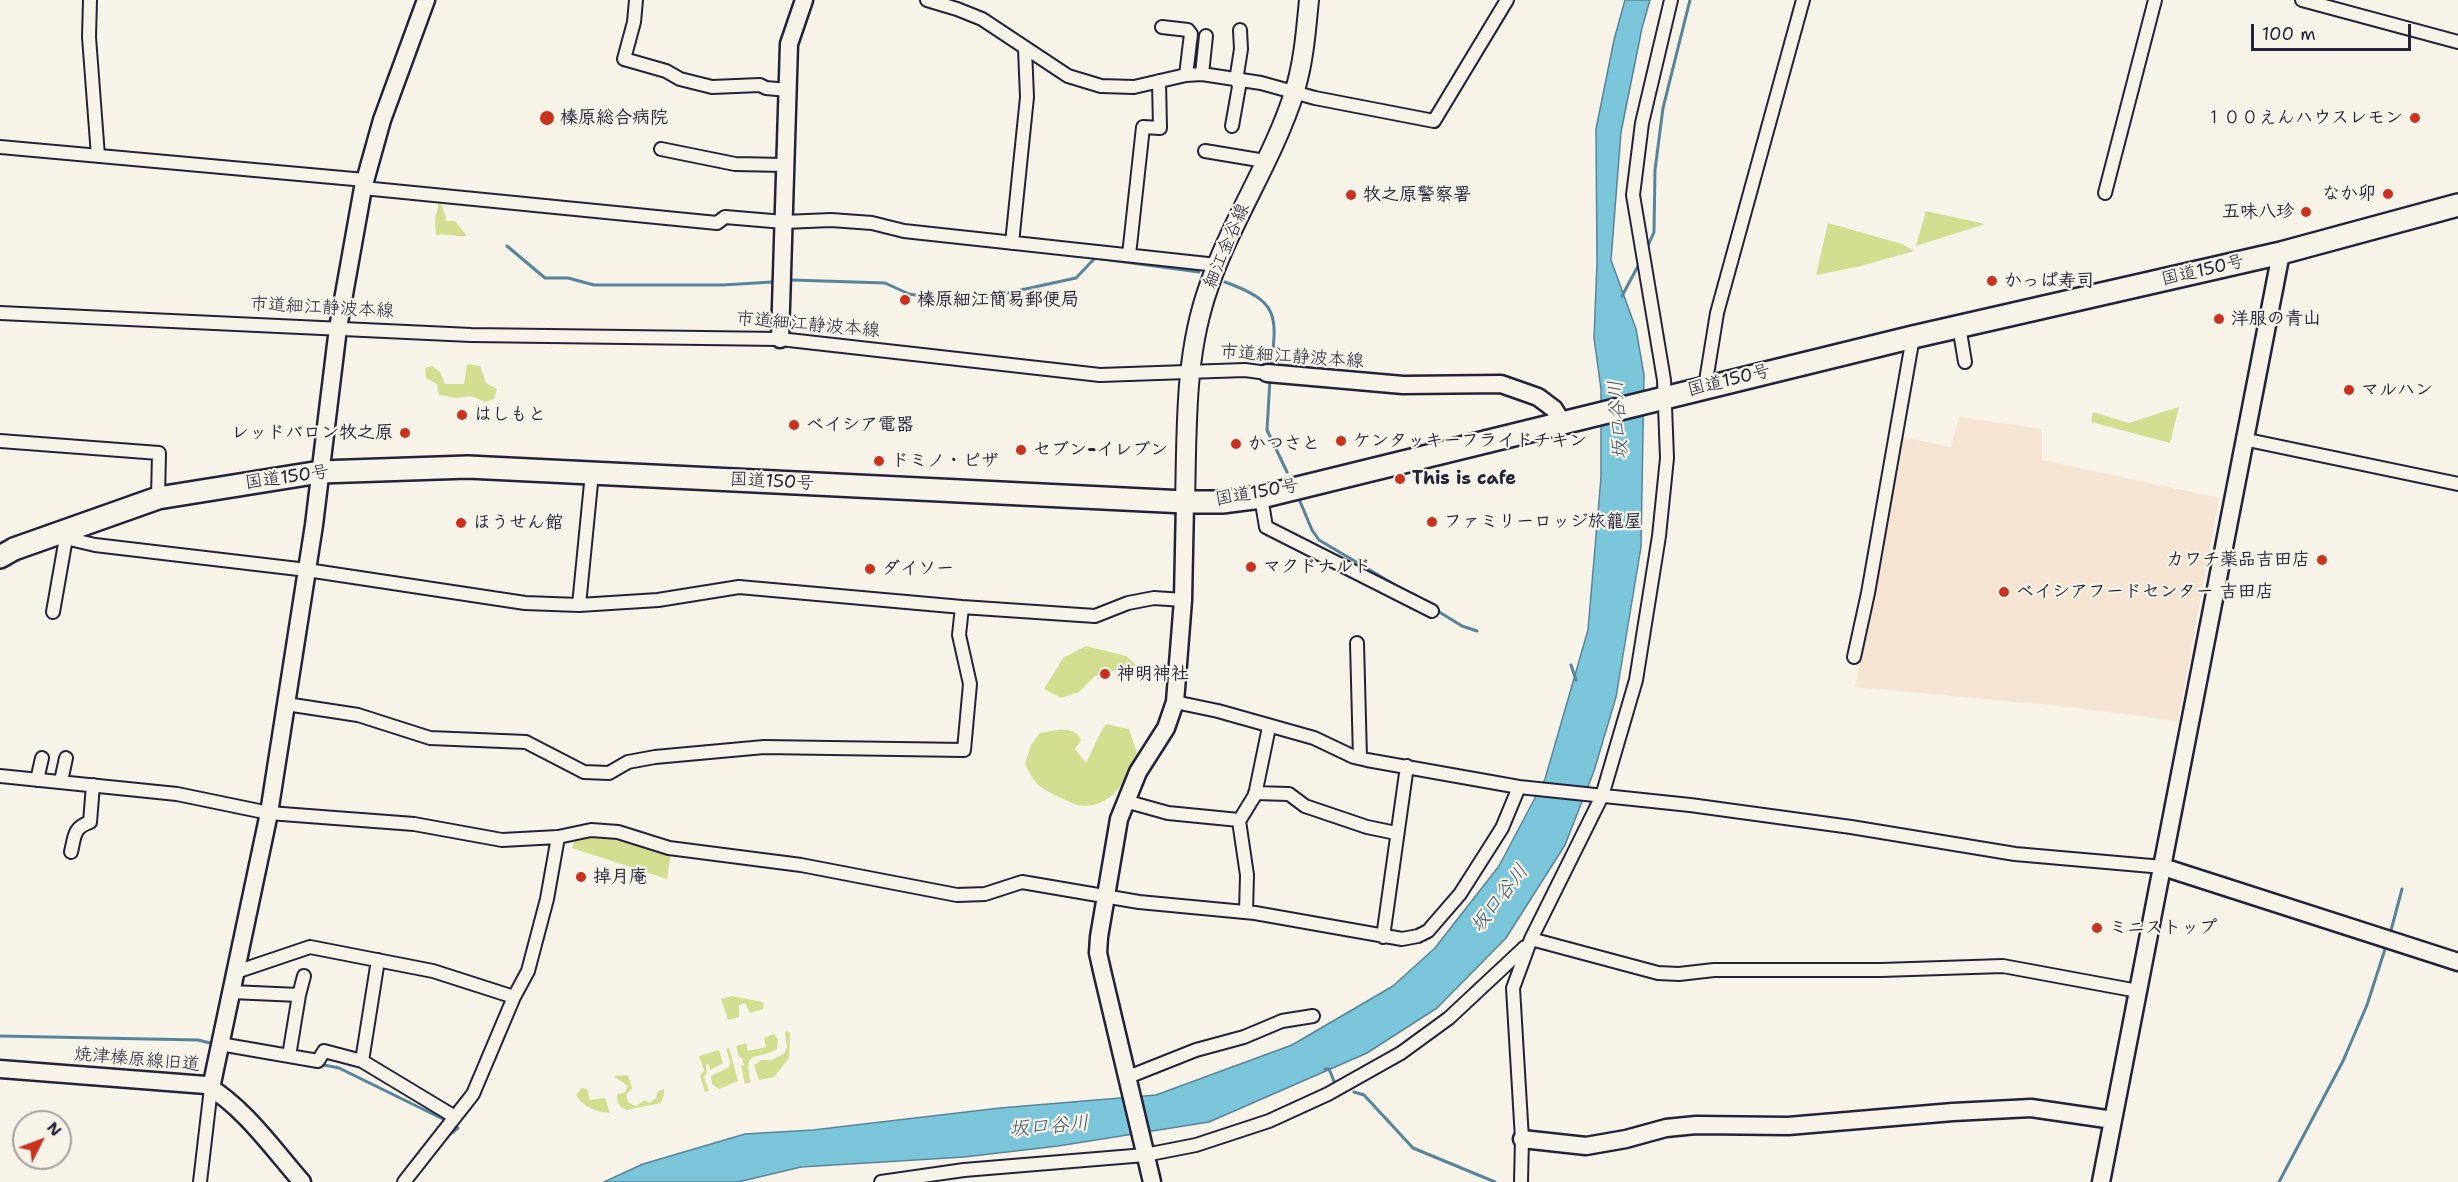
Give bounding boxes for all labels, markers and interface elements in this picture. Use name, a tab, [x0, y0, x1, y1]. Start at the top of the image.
scale bar	[2254, 12, 2414, 50]
text: 100 m	[2262, 22, 2316, 46]
place label: 榛原総合病院	[560, 107, 668, 129]
place label: １００えんハウスレモン	[2205, 107, 2403, 129]
marker: 榛原総合病院	[538, 109, 556, 127]
marker: １００えんハウスレモン	[2408, 111, 2422, 125]
place label: なか卯	[2322, 183, 2376, 205]
place label: 牧之原警察署	[1363, 184, 1471, 206]
marker: なか卯	[2381, 187, 2395, 201]
marker: 牧之原警察署	[1344, 188, 1358, 202]
street label: 細江金谷線	[1199, 200, 1255, 292]
place label: 五味八珍	[2222, 201, 2294, 223]
marker: 五味八珍	[2299, 205, 2313, 219]
street label: 国道150号	[2159, 251, 2247, 291]
place label: かっぱ寿司	[2004, 270, 2094, 292]
marker: かっぱ寿司	[1985, 274, 1999, 288]
place label: 榛原細江簡易郵便局	[917, 289, 1079, 311]
street label: 市道細江静波本線	[250, 293, 394, 323]
marker: 榛原細江簡易郵便局	[898, 293, 912, 307]
street label: 市道細江静波本線	[735, 308, 881, 342]
place label: 洋服の青山	[2231, 308, 2321, 330]
marker: 洋服の青山	[2212, 312, 2226, 326]
street label: 市道細江静波本線	[1219, 341, 1365, 373]
street label: 国道150号	[1685, 360, 1773, 402]
water label: 坂口谷川	[1604, 379, 1634, 461]
place label: マルハン	[2361, 379, 2433, 401]
marker: マルハン	[2342, 383, 2356, 397]
place label: はしもと	[474, 404, 546, 426]
marker: はしもと	[455, 408, 469, 422]
place label: ベイシア電器	[806, 414, 914, 436]
marker: ベイシア電器	[787, 418, 801, 432]
place label: レッドバロン牧之原	[231, 422, 393, 444]
marker: レッドバロン牧之原	[398, 426, 412, 440]
place label: ケンタッキーフライドチキン	[1353, 430, 1587, 452]
place label: かつさと	[1248, 433, 1320, 455]
marker: ケンタッキーフライドチキン	[1334, 434, 1348, 448]
marker: かつさと	[1229, 437, 1243, 451]
place label: セブン-イレブン	[1033, 439, 1168, 461]
marker: セブン-イレブン	[1014, 443, 1028, 457]
place label: ドミノ・ピザ	[891, 450, 999, 472]
marker: ドミノ・ピザ	[872, 454, 886, 468]
street label: 国道150号	[244, 461, 330, 495]
place label: This is cafe	[1412, 468, 1516, 490]
street label: 国道150号	[729, 469, 815, 495]
marker: This is cafe	[1393, 472, 1407, 486]
street label: 国道150号	[1213, 475, 1301, 511]
place label: ファミリーロッジ旅籠屋	[1444, 511, 1642, 533]
place label: ほうせん館	[473, 512, 563, 534]
marker: ファミリーロッジ旅籠屋	[1425, 515, 1439, 529]
marker: ほうせん館	[454, 516, 468, 530]
place label: カワチ薬品吉田店	[2166, 549, 2310, 571]
marker: カワチ薬品吉田店	[2315, 553, 2329, 567]
place label: マクドナルド	[1263, 556, 1371, 578]
place label: ダイソー	[882, 558, 954, 580]
marker: マクドナルド	[1244, 560, 1258, 574]
marker: ダイソー	[863, 562, 877, 576]
place label: ベイシアフードセンター 吉田店	[2016, 581, 2274, 603]
marker: ベイシアフードセンター 吉田店	[1997, 585, 2011, 599]
place label: 神明神社	[1117, 663, 1189, 685]
marker: 神明神社	[1098, 667, 1112, 681]
water label: 坂口谷川	[1466, 860, 1534, 938]
place label: 掉月庵	[593, 866, 647, 888]
marker: 掉月庵	[574, 870, 588, 884]
place label: ミニストップ	[2109, 917, 2217, 939]
marker: ミニストップ	[2090, 921, 2104, 935]
street label: 焼津榛原線旧道	[73, 1044, 201, 1076]
north arrow	[12, 1110, 72, 1170]
water label: 坂口谷川	[1008, 1112, 1090, 1142]
text: N	[42, 1117, 66, 1141]

